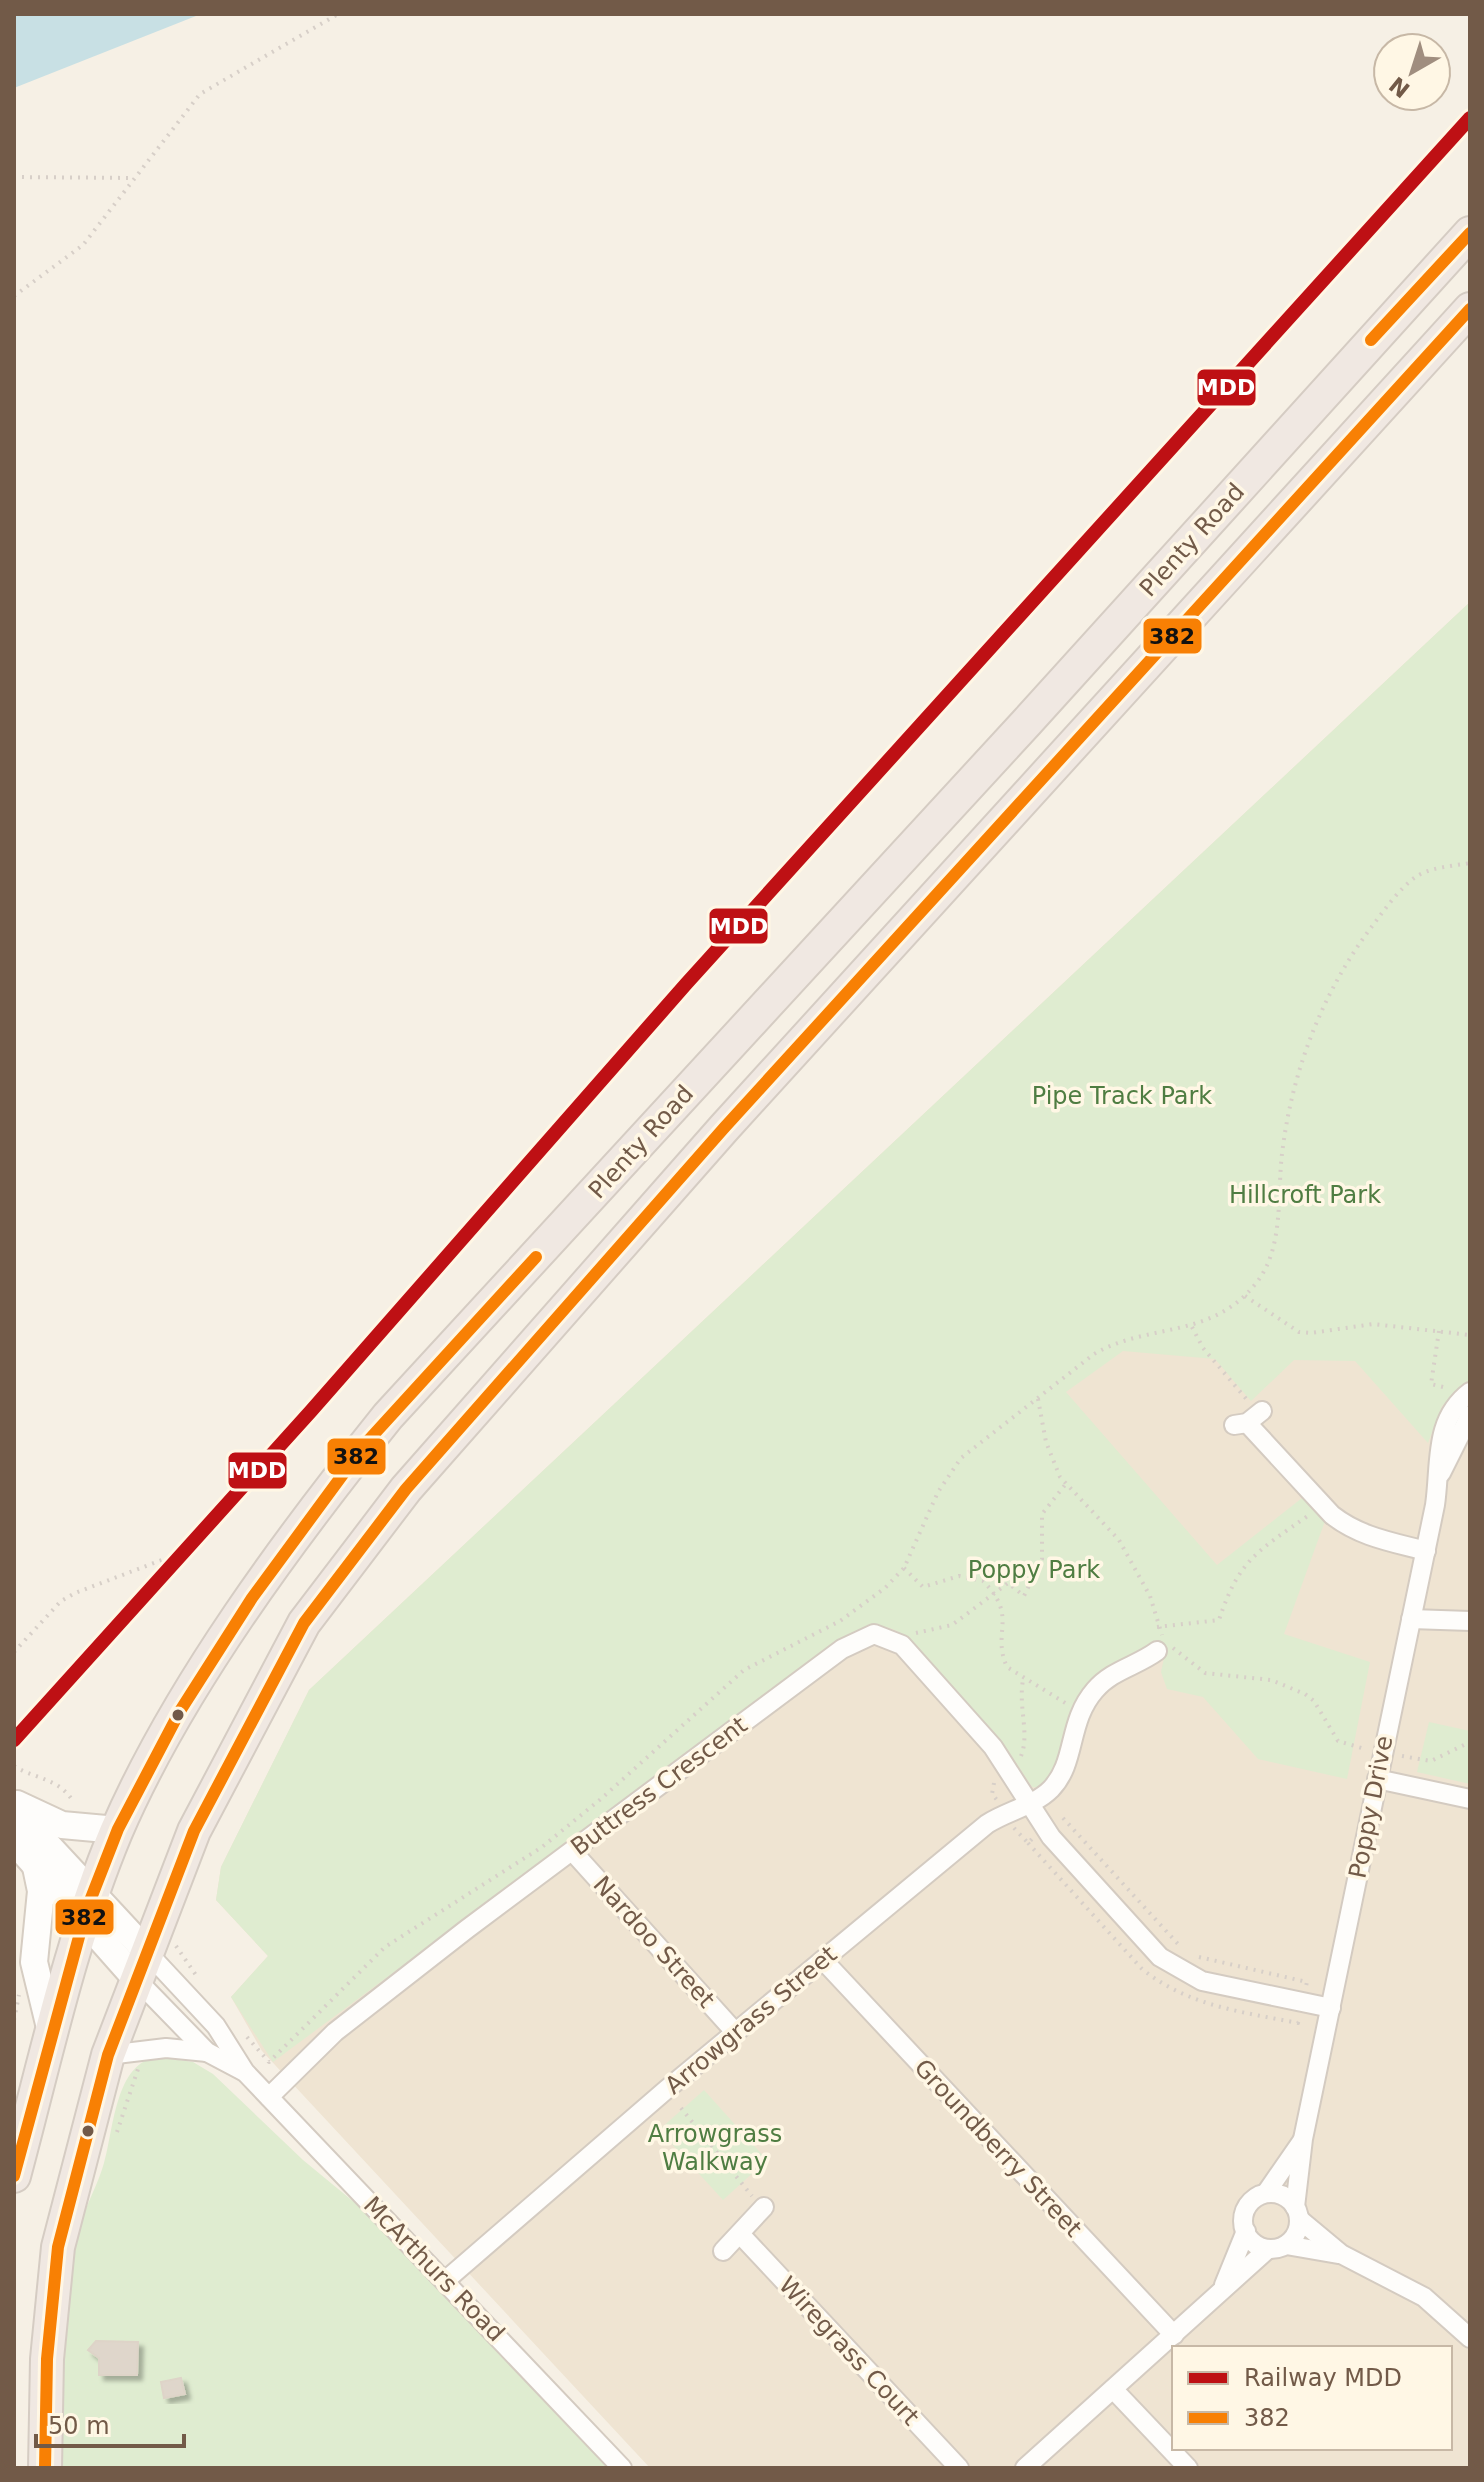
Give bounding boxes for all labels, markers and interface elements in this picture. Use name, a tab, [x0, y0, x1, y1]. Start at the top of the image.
north arrow	[1372, 32, 1452, 112]
text: N	[1385, 72, 1415, 103]
line badge: MDD	[1196, 368, 1257, 407]
text: MDD	[1197, 375, 1255, 400]
street label: Plenty Road	[1134, 478, 1250, 602]
line badge: 382	[1142, 617, 1203, 655]
text: 382	[1149, 624, 1195, 649]
line badge: MDD	[708, 907, 769, 945]
text: MDD	[710, 914, 768, 939]
street label: Plenty Road	[583, 1080, 699, 1204]
park label: Pipe Track Park	[1032, 1082, 1212, 1110]
park label: Hillcroft Park	[1229, 1181, 1381, 1209]
line badge: 382	[326, 1437, 387, 1476]
text: 382	[333, 1444, 379, 1469]
line badge: MDD	[227, 1451, 288, 1490]
text: MDD	[228, 1458, 286, 1483]
park label: Poppy Park	[968, 1556, 1100, 1584]
unlabelled marker	[170, 1707, 186, 1723]
street label: Buttress Crescent	[565, 1711, 753, 1861]
street label: Poppy Drive	[1343, 1733, 1399, 1881]
street label: Nardoo Street	[588, 1870, 720, 2014]
line badge: 382	[54, 1898, 115, 1936]
text: 382	[61, 1905, 107, 1930]
street label: Arrowgrass Street	[660, 1940, 842, 2100]
street label: Groundberry Street	[909, 2053, 1087, 2243]
park label: Arrowgrass Walkway	[648, 2120, 782, 2176]
unlabelled marker	[80, 2123, 96, 2139]
street label: McArthurs Road	[358, 2191, 510, 2347]
street label: Wiregrass Court	[773, 2271, 925, 2431]
legend	[1172, 2346, 1452, 2450]
text: Railway MDD	[1244, 2364, 1402, 2392]
scale bar	[36, 2398, 184, 2448]
text: 382	[1244, 2404, 1290, 2432]
text: 50 m	[48, 2412, 110, 2440]

